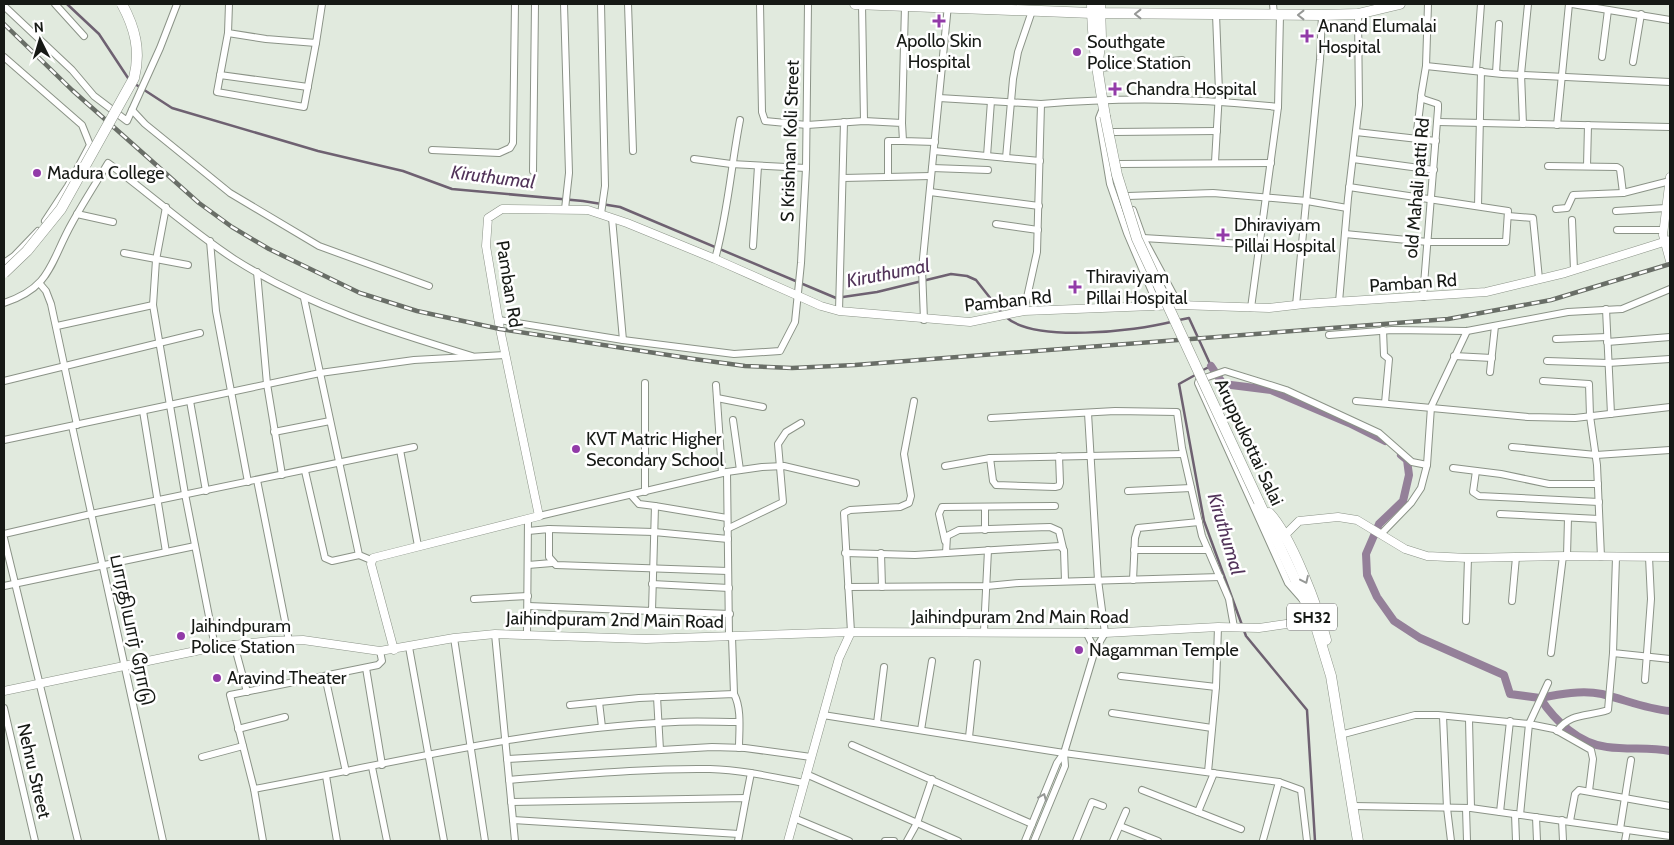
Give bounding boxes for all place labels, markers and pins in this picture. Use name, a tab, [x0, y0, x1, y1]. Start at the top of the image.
marker: Apollo Skin Hospital	[932, 14, 946, 28]
place label: Anand Elumalai Hospital	[1318, 15, 1437, 58]
marker: Anand Elumalai Hospital	[1300, 29, 1314, 43]
place label: Apollo Skin Hospital	[896, 30, 982, 73]
place label: Southgate Police Station	[1087, 31, 1191, 74]
marker: Southgate Police Station	[1071, 46, 1083, 58]
place label: Chandra Hospital	[1126, 78, 1257, 100]
marker: Chandra Hospital	[1108, 82, 1122, 96]
place label: Madura College	[47, 162, 164, 184]
marker: Madura College	[31, 167, 43, 179]
place label: Dhiraviyam Pillai Hospital	[1234, 214, 1336, 257]
marker: Dhiraviyam Pillai Hospital	[1216, 228, 1230, 242]
place label: Thiraviyam Pillai Hospital	[1086, 266, 1188, 309]
marker: Thiraviyam Pillai Hospital	[1068, 280, 1082, 294]
place label: KVT Matric Higher Secondary School	[586, 428, 724, 471]
marker: KVT Matric Higher Secondary School	[570, 443, 582, 455]
place label: Jaihindpuram Police Station	[190, 615, 295, 658]
marker: Jaihindpuram Police Station	[175, 630, 187, 642]
place label: Nagamman Temple	[1089, 639, 1239, 661]
marker: Nagamman Temple	[1073, 644, 1085, 656]
place label: Aravind Theater	[227, 667, 347, 689]
marker: Aravind Theater	[211, 672, 223, 684]

